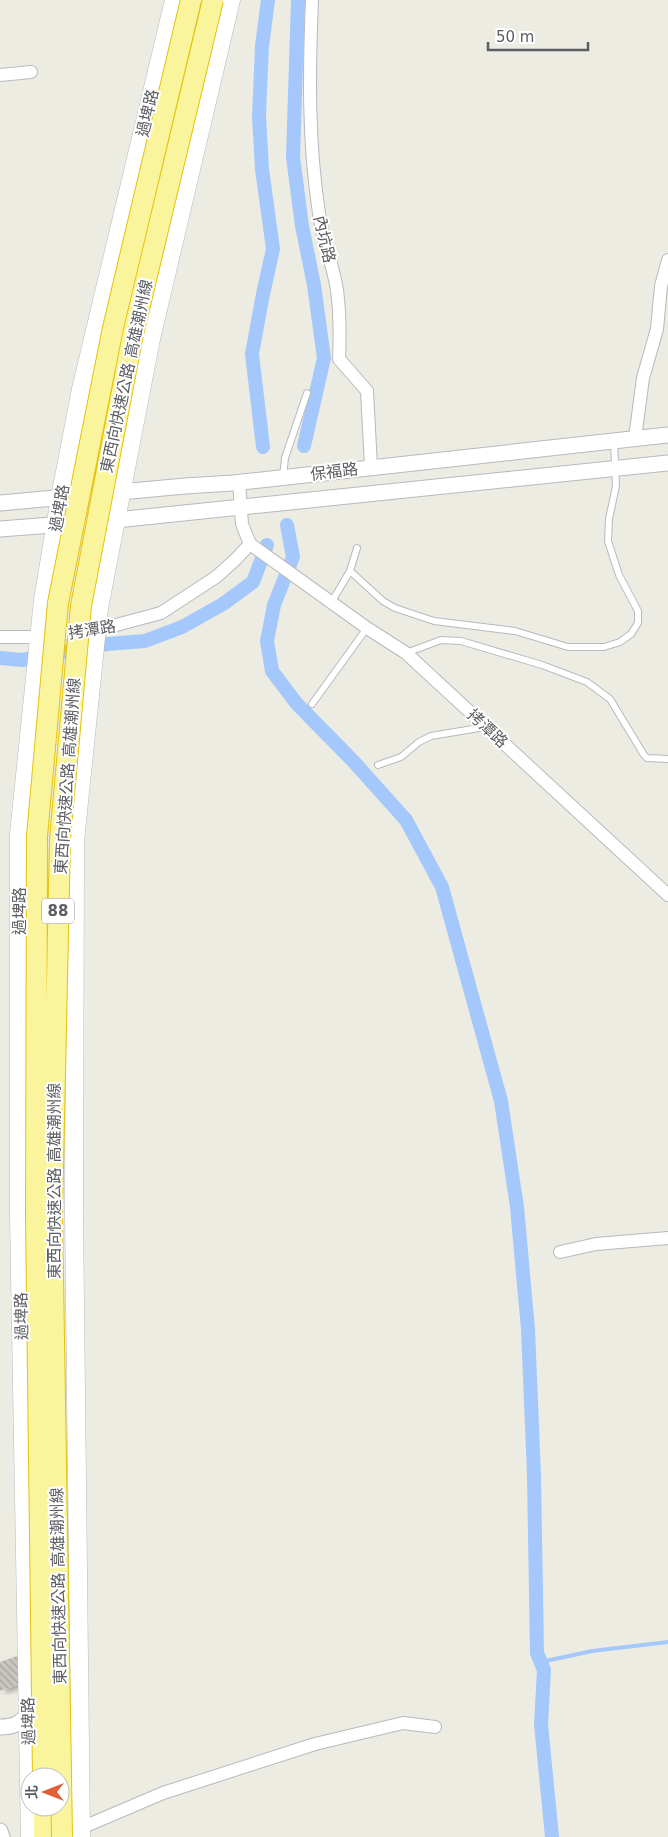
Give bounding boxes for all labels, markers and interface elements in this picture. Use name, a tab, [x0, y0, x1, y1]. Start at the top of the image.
scale bar	[488, 20, 588, 52]
text: 50 m	[496, 28, 534, 46]
street label: 過埤路	[133, 88, 162, 139]
street label: 內坑路	[310, 214, 339, 265]
street label: 東西向快速公路 高雄潮州線	[97, 278, 156, 474]
street label: 保福路	[309, 459, 359, 484]
street label: 過埤路	[46, 483, 73, 533]
street label: 拷潭路	[67, 616, 117, 643]
street label: 東西向快速公路 高雄潮州線	[51, 677, 84, 875]
street label: 拷潭路	[464, 705, 512, 752]
street label: 過埤路	[10, 887, 29, 935]
road number: 88	[42, 898, 74, 924]
street label: 東西向快速公路 高雄潮州線	[45, 1082, 64, 1280]
street label: 過埤路	[12, 1292, 31, 1340]
street label: 東西向快速公路 高雄潮州線	[47, 1487, 70, 1685]
street label: 過埤路	[19, 1697, 38, 1745]
north arrow	[20, 1767, 70, 1817]
text: 北	[24, 1785, 40, 1799]

